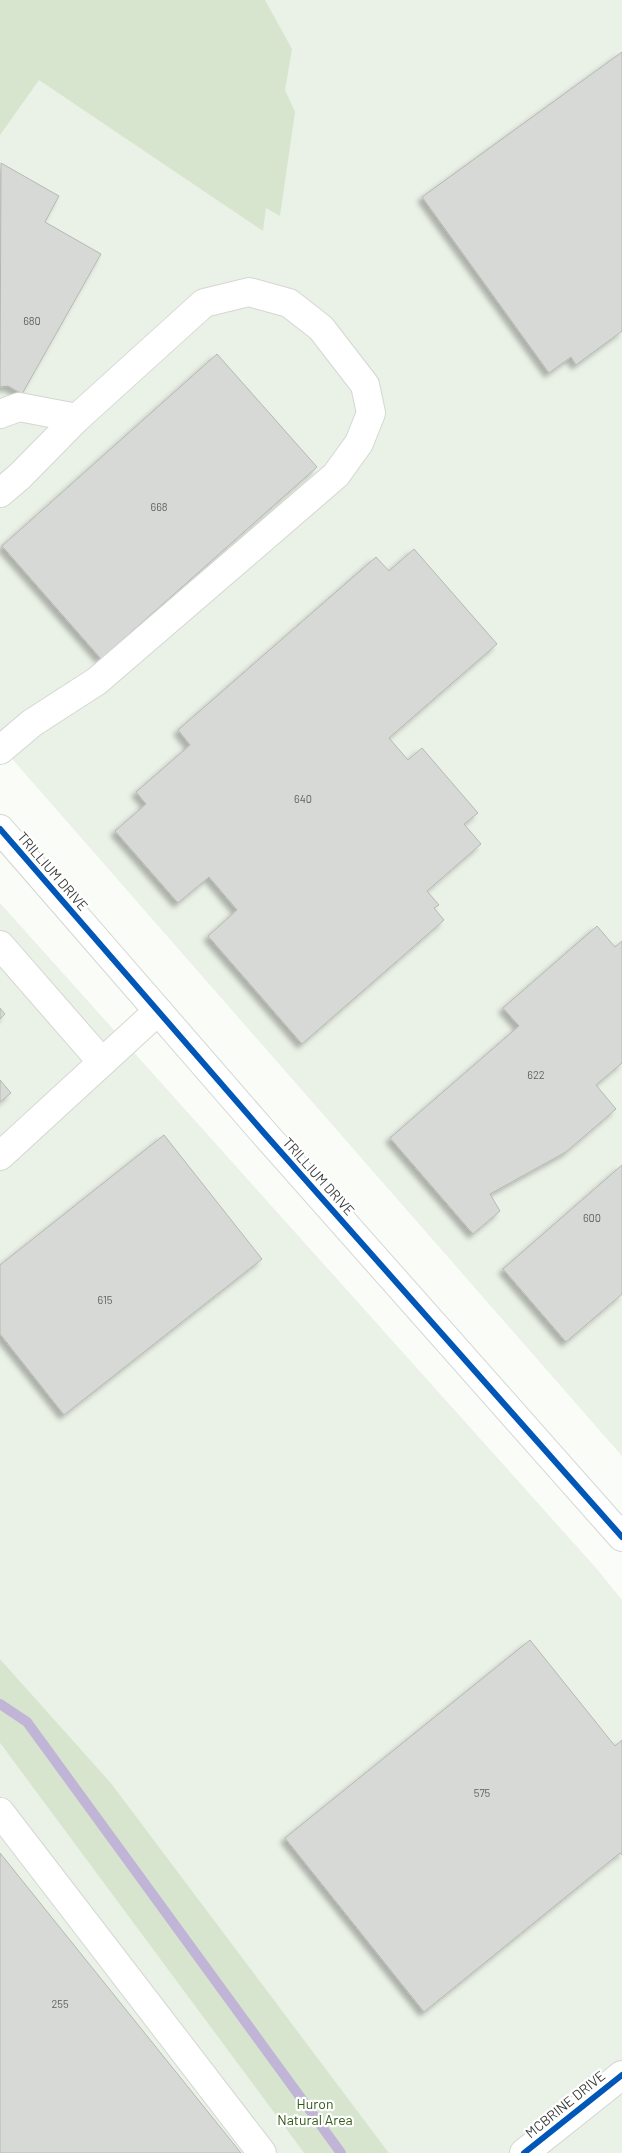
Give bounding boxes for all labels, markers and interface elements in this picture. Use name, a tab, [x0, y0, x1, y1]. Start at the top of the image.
house number: 680	[23, 314, 41, 327]
house number: 668	[150, 500, 168, 513]
house number: 640	[294, 792, 312, 805]
street label: TRILLIUM DRIVE	[14, 828, 92, 914]
house number: 622	[527, 1068, 545, 1081]
street label: TRILLIUM DRIVE	[280, 1134, 358, 1218]
house number: 600	[583, 1211, 601, 1224]
house number: 615	[98, 1293, 113, 1306]
house number: 575	[474, 1786, 491, 1799]
house number: 255	[51, 1997, 69, 2010]
street label: MCBRINE DRIVE	[522, 2067, 608, 2141]
park label: Huron Natural Area	[277, 2095, 353, 2128]

